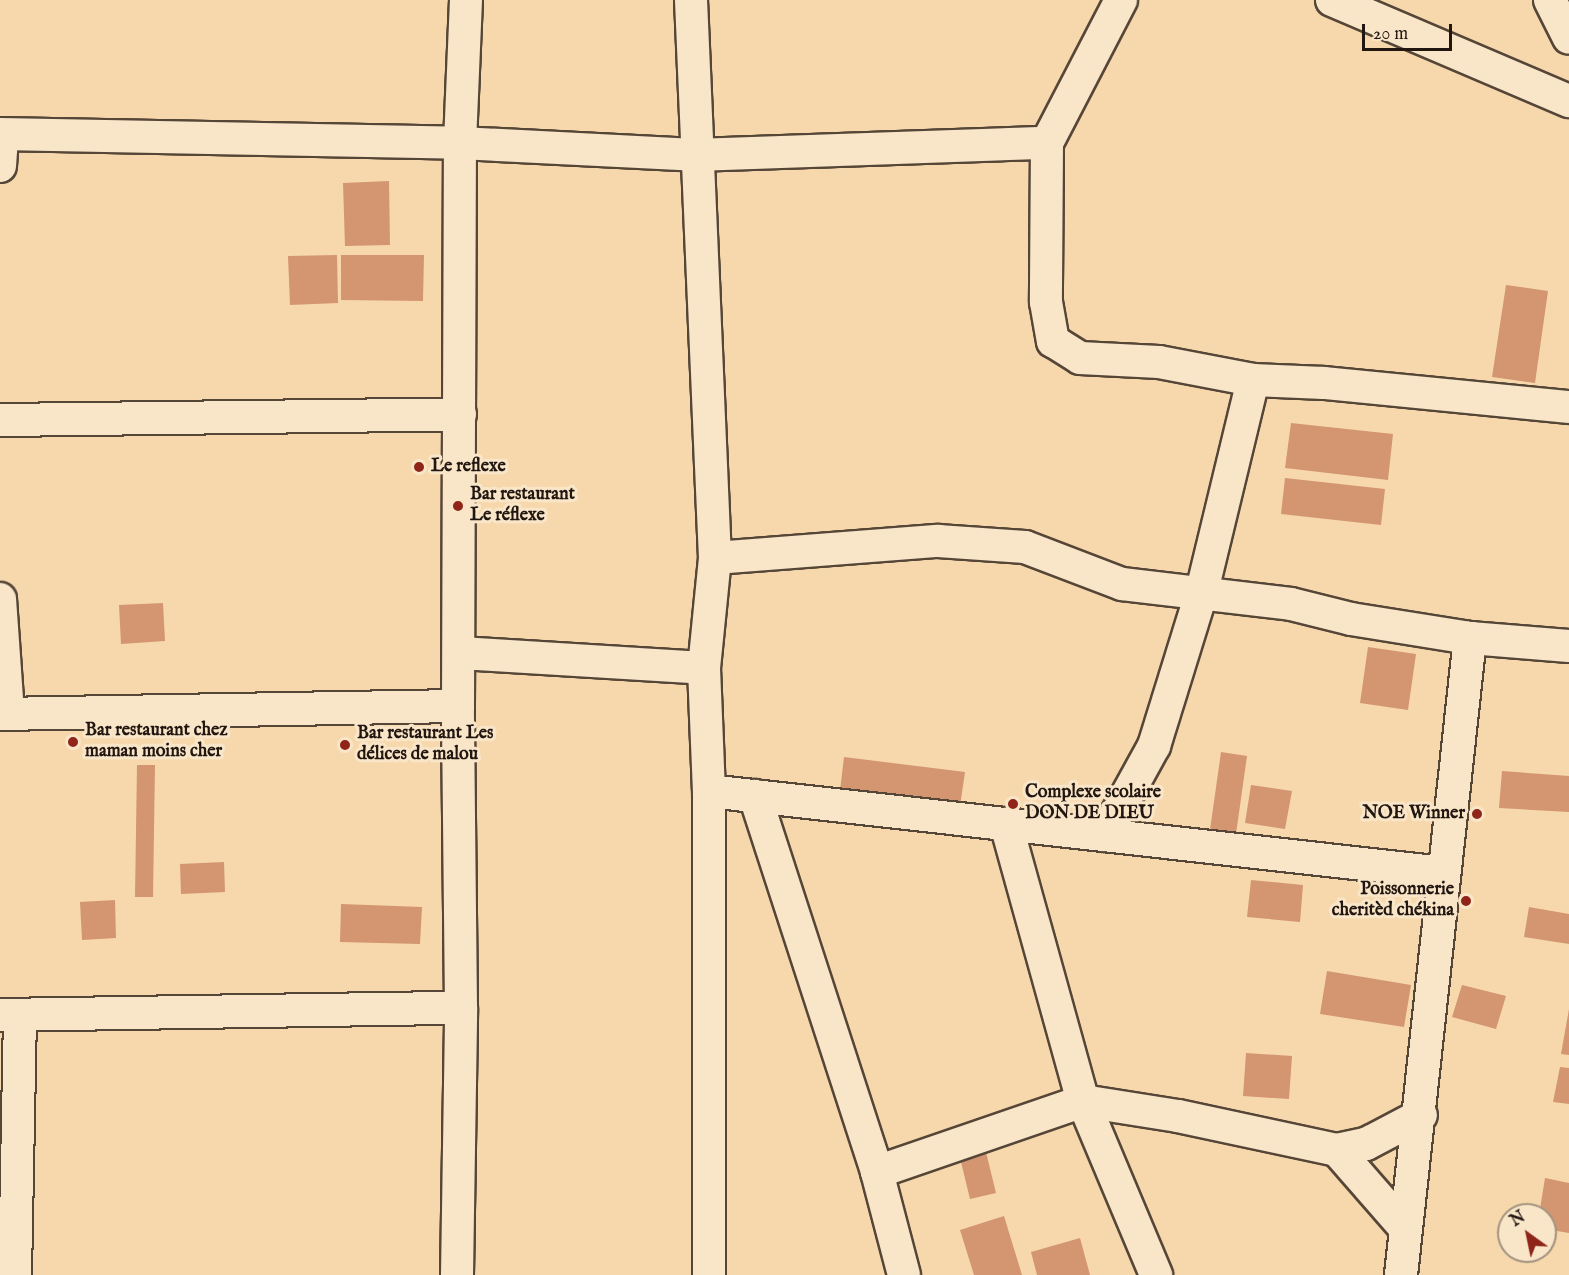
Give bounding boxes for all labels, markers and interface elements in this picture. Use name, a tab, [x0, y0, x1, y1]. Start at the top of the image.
scale bar	[1365, 12, 1455, 50]
text: 20 m	[1373, 23, 1408, 46]
place label: Le reflexe	[431, 456, 506, 478]
marker: Le reflexe	[412, 460, 426, 474]
place label: Bar restaurant Le réflexe	[470, 485, 575, 528]
marker: Bar restaurant Le réflexe	[451, 499, 465, 513]
place label: Bar restaurant chez maman moins cher	[85, 721, 228, 764]
place label: Bar restaurant Les délices de malou	[357, 724, 493, 766]
marker: Bar restaurant chez maman moins cher	[66, 735, 80, 749]
marker: Bar restaurant Les délices de malou	[338, 738, 352, 752]
place label: Complexe scolaire DON DE DIEU	[1025, 783, 1161, 826]
marker: Complexe scolaire DON DE DIEU	[1006, 797, 1020, 811]
place label: NOE Winner	[1363, 803, 1465, 825]
marker: NOE Winner	[1470, 807, 1484, 821]
place label: Poissonnerie cheritèd chékina	[1332, 880, 1454, 922]
marker: Poissonnerie cheritèd chékina	[1459, 894, 1473, 908]
north arrow	[1497, 1203, 1557, 1263]
text: N	[1507, 1207, 1530, 1232]

